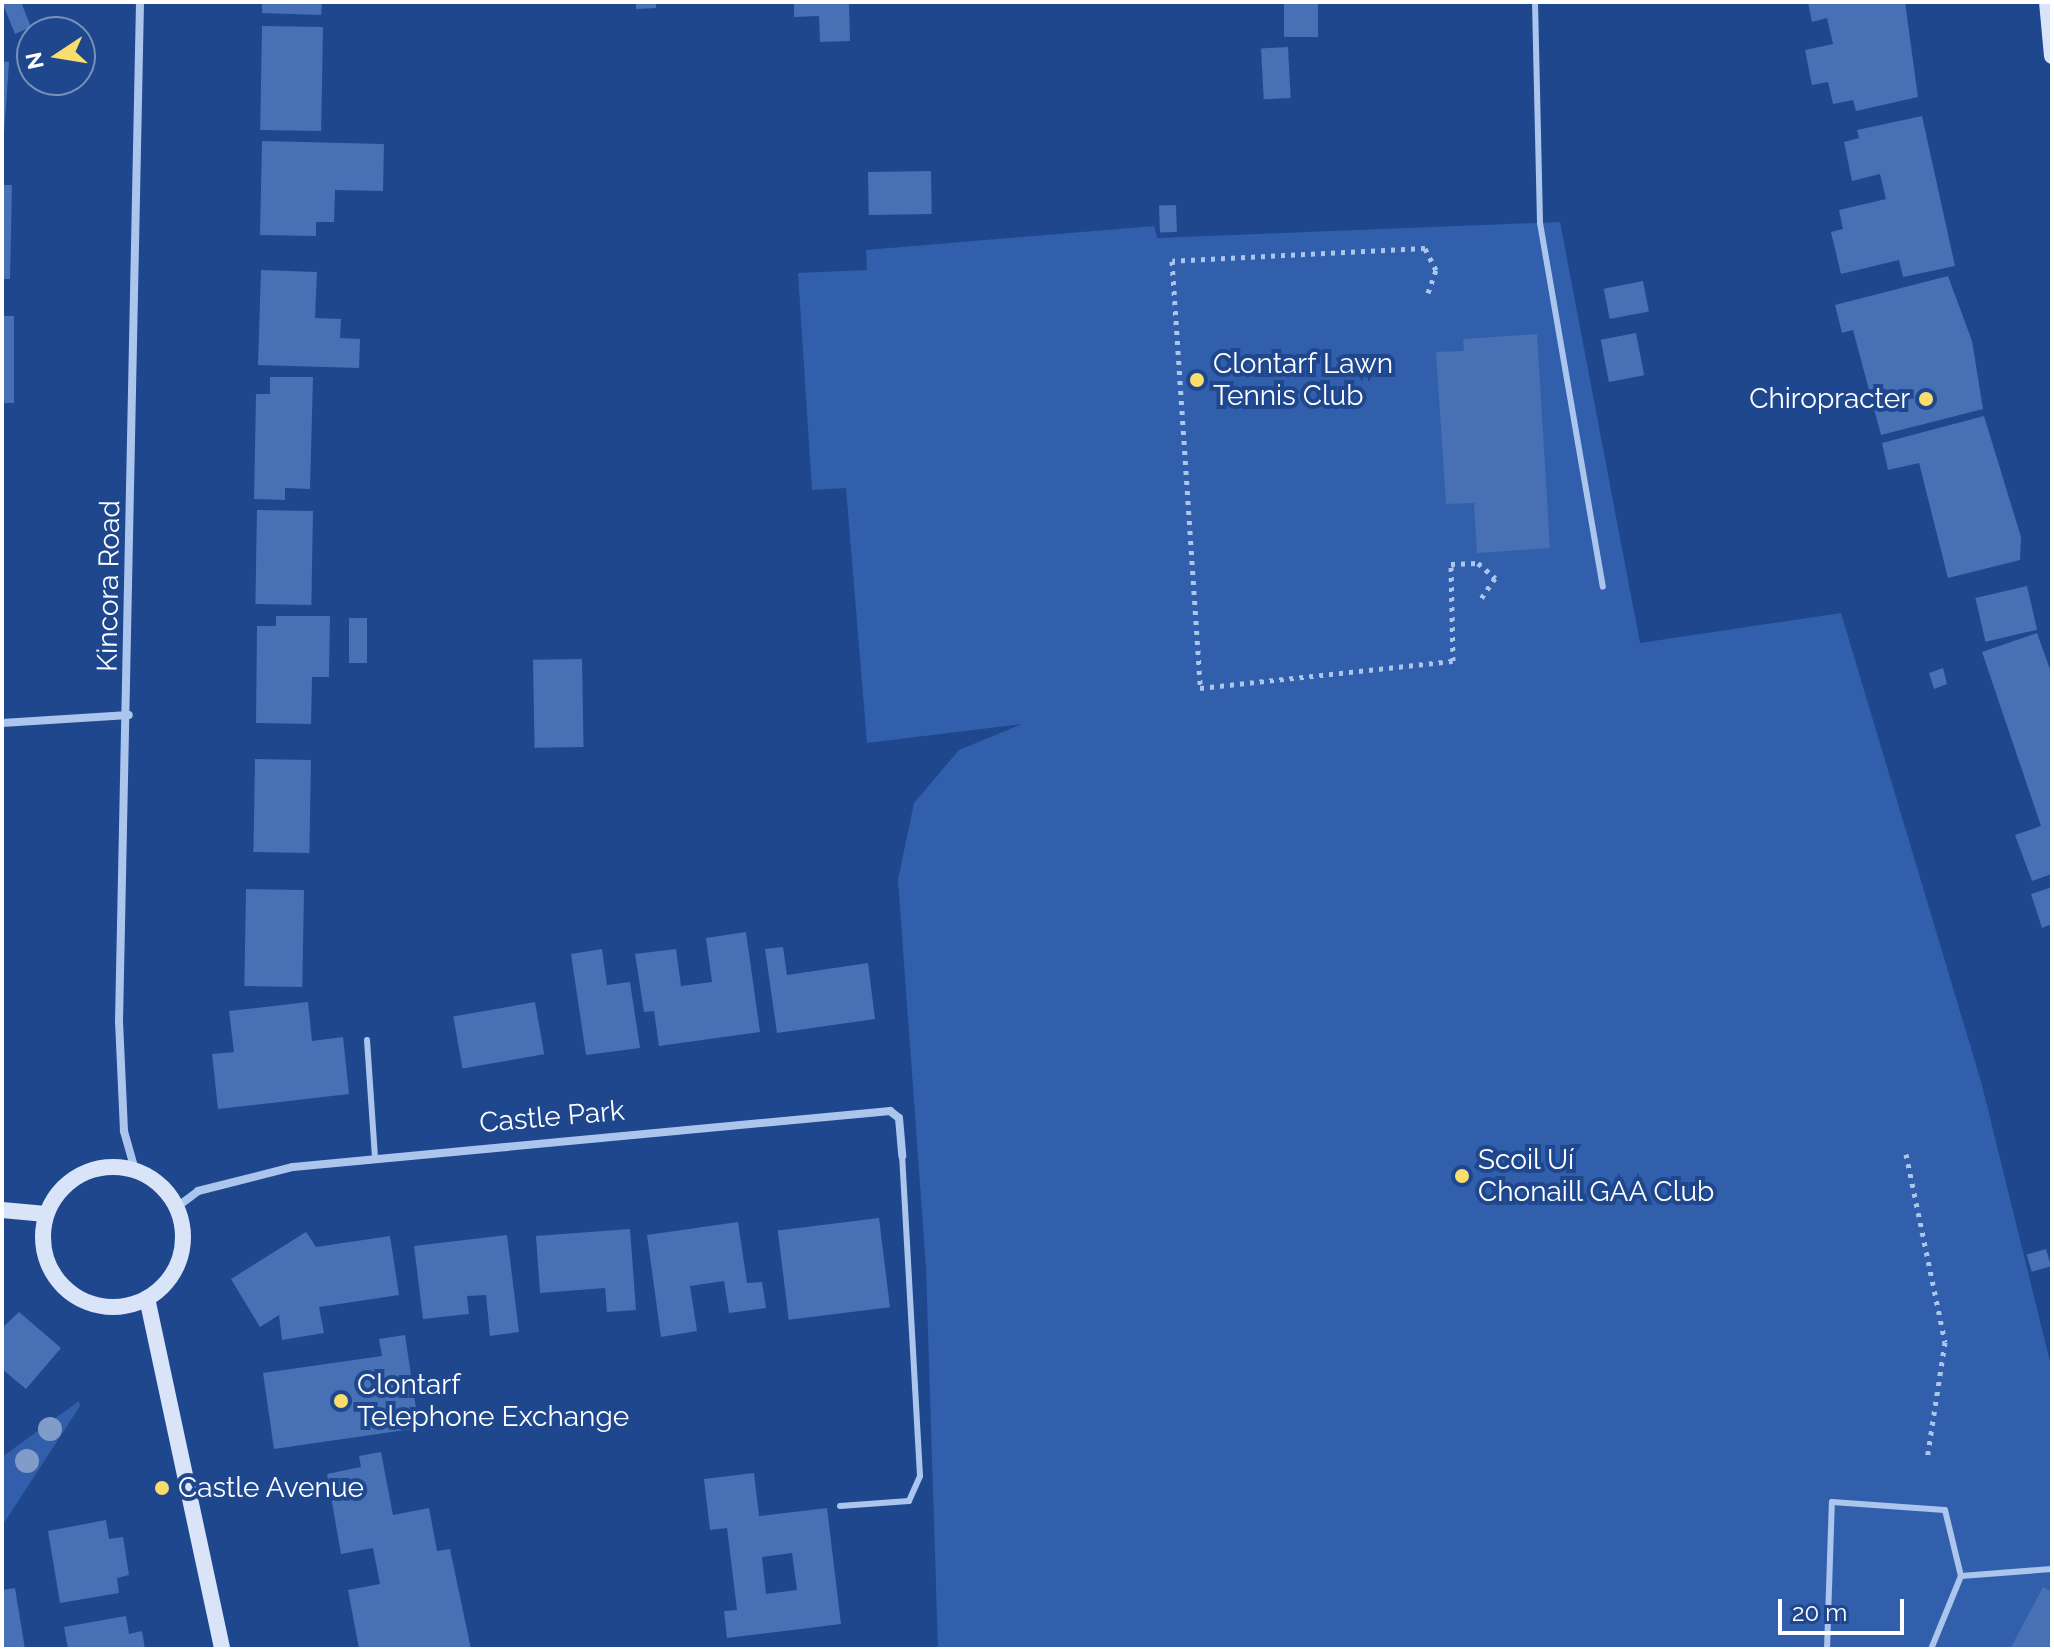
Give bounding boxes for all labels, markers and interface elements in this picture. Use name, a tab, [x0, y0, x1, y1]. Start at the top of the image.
north arrow	[16, 16, 96, 96]
text: N	[20, 50, 49, 71]
place label: Clontarf Lawn Tennis Club	[1213, 347, 1394, 413]
marker: Clontarf Lawn Tennis Club	[1188, 371, 1206, 389]
place label: Chiropracter	[1749, 382, 1910, 416]
marker: Chiropracter	[1917, 390, 1935, 408]
street label: Kincora Road	[91, 500, 127, 672]
street label: Castle Park	[478, 1094, 626, 1140]
place label: Scoil Uí Chonaill GAA Club	[1478, 1143, 1716, 1209]
marker: Scoil Uí Chonaill GAA Club	[1453, 1167, 1471, 1185]
place label: Clontarf Telephone Exchange	[357, 1368, 629, 1434]
marker: Clontarf Telephone Exchange	[332, 1392, 350, 1410]
place label: Castle Avenue	[178, 1471, 365, 1505]
marker: Castle Avenue	[153, 1479, 171, 1497]
scale bar	[1782, 1583, 1908, 1633]
text: 20 m	[1792, 1598, 1847, 1627]

